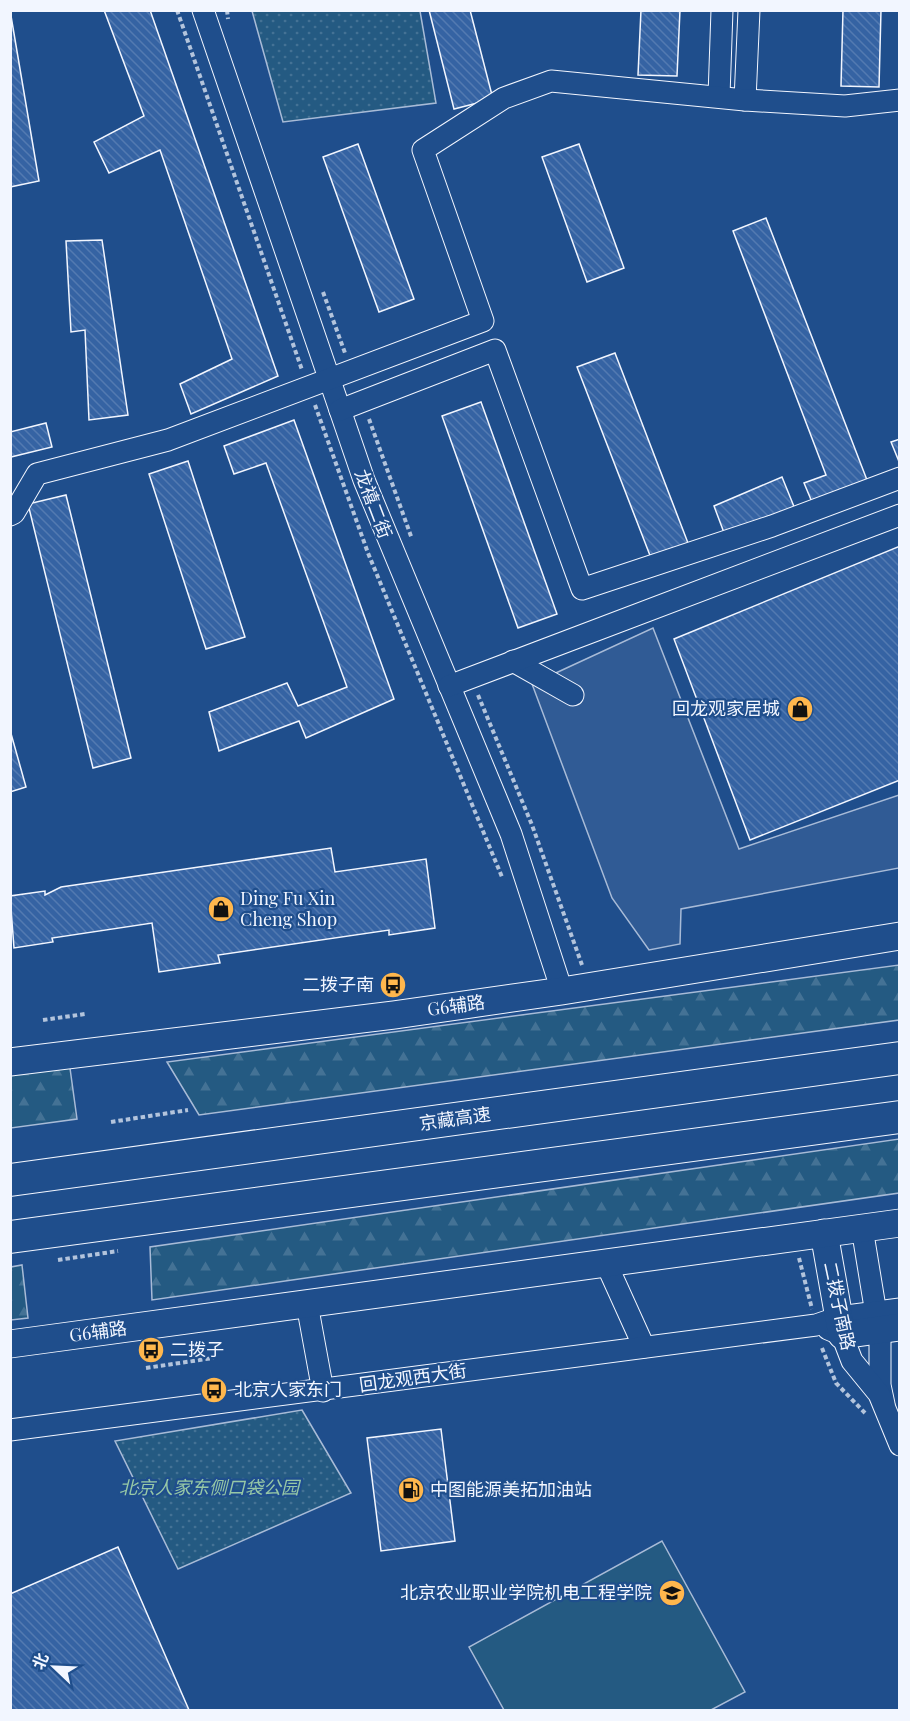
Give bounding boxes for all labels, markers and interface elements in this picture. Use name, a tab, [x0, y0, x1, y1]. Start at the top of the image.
street label: 龙禧二街	[350, 466, 398, 542]
shop icon: 回龙观家居城	[785, 694, 815, 724]
place label: 回龙观家居城	[672, 696, 780, 720]
place label: Ding Fu Xin Cheng Shop	[240, 886, 337, 931]
shop icon: Ding Fu Xin Cheng Shop	[206, 894, 236, 924]
bus stop icon: 二拨子南	[378, 970, 408, 1000]
place label: 二拨子南	[302, 972, 374, 996]
street label: G6辅路	[425, 989, 486, 1021]
street label: 京藏高速	[418, 1101, 492, 1135]
street label: 二拨子南路	[819, 1259, 861, 1352]
street label: G6辅路	[67, 1315, 128, 1347]
bus stop icon: 二拨子	[136, 1335, 166, 1365]
place label: 二拨子	[170, 1337, 224, 1361]
street label: 回龙观西大街	[358, 1358, 468, 1396]
bus stop icon: 北京人家东门	[199, 1375, 229, 1405]
place label: 北京人家东门	[234, 1377, 342, 1401]
park label: 北京人家东侧口袋公园	[119, 1475, 302, 1499]
fuel station icon: 中图能源美拓加油站	[396, 1475, 426, 1505]
place label: 中图能源美拓加油站	[430, 1477, 592, 1501]
school or university icon: 北京农业职业学院机电工程学院	[657, 1578, 687, 1608]
place label: 北京农业职业学院机电工程学院	[400, 1580, 652, 1604]
north arrow	[24, 1637, 84, 1697]
text: 北	[27, 1649, 53, 1672]

